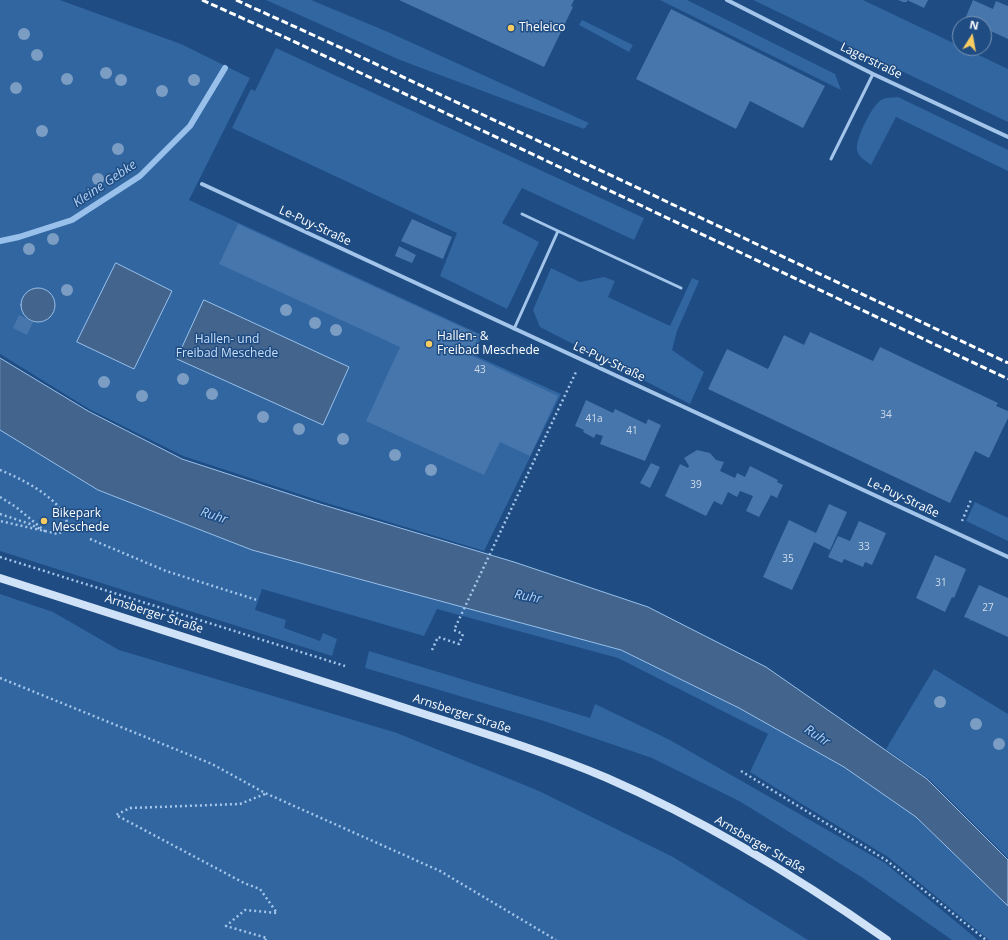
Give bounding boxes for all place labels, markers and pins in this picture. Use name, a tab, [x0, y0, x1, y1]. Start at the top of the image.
place label: Theleico	[519, 21, 565, 35]
marker: Theleico	[506, 23, 516, 33]
place label: Hallen- & Freibad Meschede	[437, 330, 540, 358]
marker: Hallen- & Freibad Meschede	[424, 339, 434, 349]
place label: Bikepark Meschede	[52, 507, 109, 535]
marker: Bikepark Meschede	[39, 516, 49, 526]

